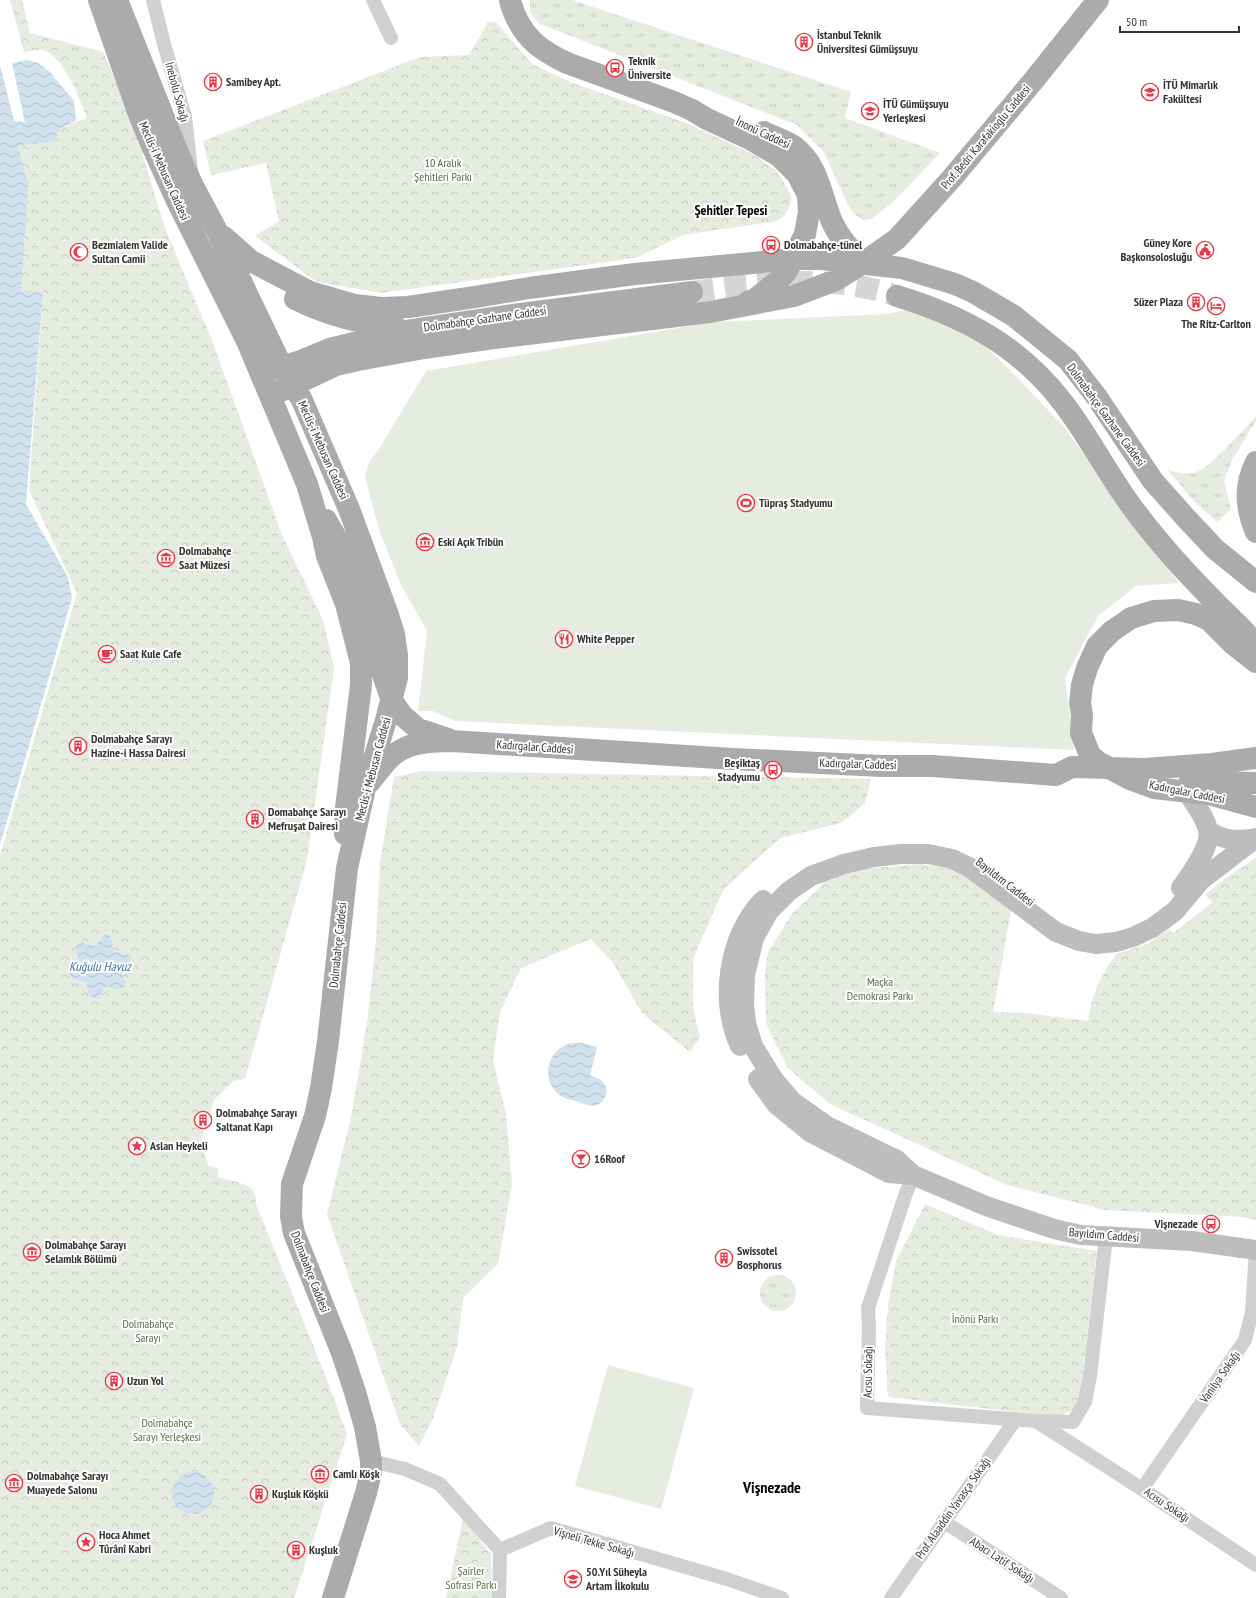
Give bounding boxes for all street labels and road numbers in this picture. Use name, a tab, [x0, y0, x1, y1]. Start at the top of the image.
street label: Inebolu Sokağı	[162, 60, 193, 124]
street label: Prof. Bedri Karafakioglu Caddesi	[938, 82, 1034, 192]
street label: İnonü Caddesi	[734, 113, 793, 152]
street label: Meclis-i Mebusan Caddesi	[136, 119, 193, 223]
street label: Dolmabahçe Gazhane Caddesi	[423, 302, 547, 335]
street label: Dolmabahçe Gazhane Caddesi	[1064, 360, 1149, 469]
street label: Meclis-i Mebusan Caddesi	[295, 398, 352, 502]
street label: Meclis-i Mebusan Caddesi	[351, 715, 394, 822]
street label: Kadırgalar Caddesi	[496, 736, 574, 757]
street label: Kadırgalar Caddesi	[819, 755, 897, 772]
street label: Kadırgalar Caddesi	[1148, 777, 1226, 806]
street label: Bayıldım Caddesi	[973, 854, 1038, 909]
street label: Dolmabahçe Caddesi	[326, 901, 349, 988]
street label: Bayıldım Caddesi	[1068, 1224, 1140, 1245]
street label: Dolmabahçe Caddesi	[288, 1229, 333, 1315]
street label: Acısu Sokağı	[860, 1346, 875, 1398]
street label: Vanilya Sokağı	[1196, 1348, 1243, 1406]
street label: Prof. Alaaddin Yavasça Sokağı	[912, 1454, 993, 1562]
street label: Acısu Sokağı	[1142, 1484, 1193, 1525]
street label: Vişneli Tekke Sokağı	[551, 1523, 636, 1560]
street label: Abacı Latif Sokağı	[967, 1533, 1037, 1586]

